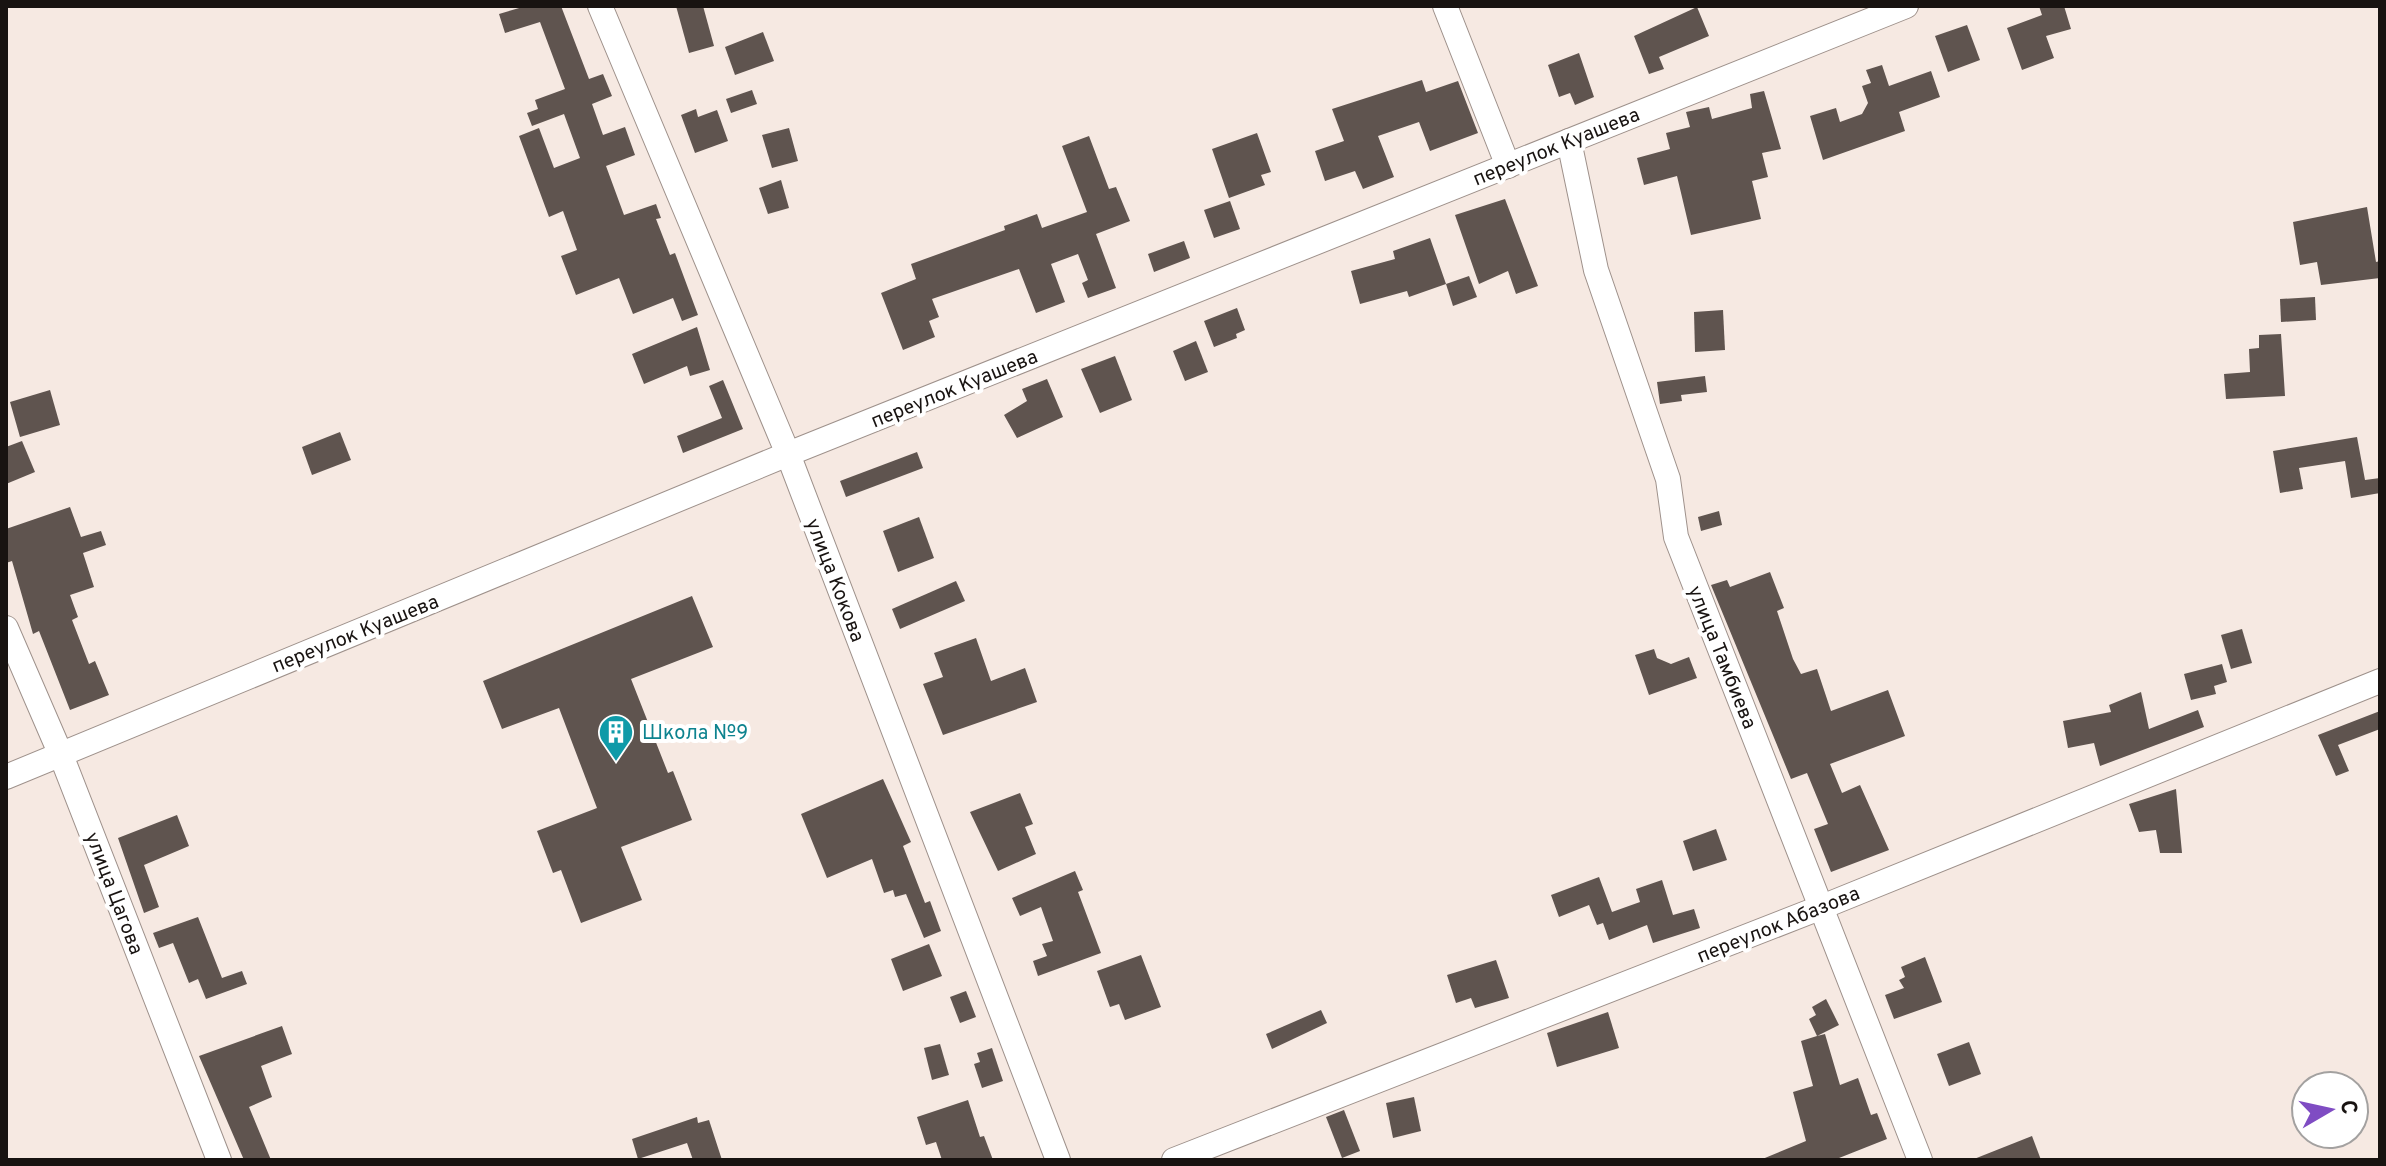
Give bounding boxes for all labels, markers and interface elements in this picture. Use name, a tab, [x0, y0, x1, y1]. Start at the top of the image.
street label: переулок Куашева	[1470, 103, 1644, 193]
street label: переулок Куашева	[868, 345, 1042, 435]
street label: улица Кокова	[799, 515, 870, 646]
street label: улица Тамбиева	[1681, 582, 1762, 733]
street label: переулок Куашева	[269, 590, 443, 680]
building icon: Школа №9	[597, 713, 635, 763]
place label: Школа №9	[642, 721, 748, 747]
street label: улица Цагова	[78, 829, 148, 959]
street label: переулок Абазова	[1694, 881, 1864, 970]
north arrow	[2290, 1070, 2370, 1150]
text: С	[2333, 1098, 2362, 1116]

